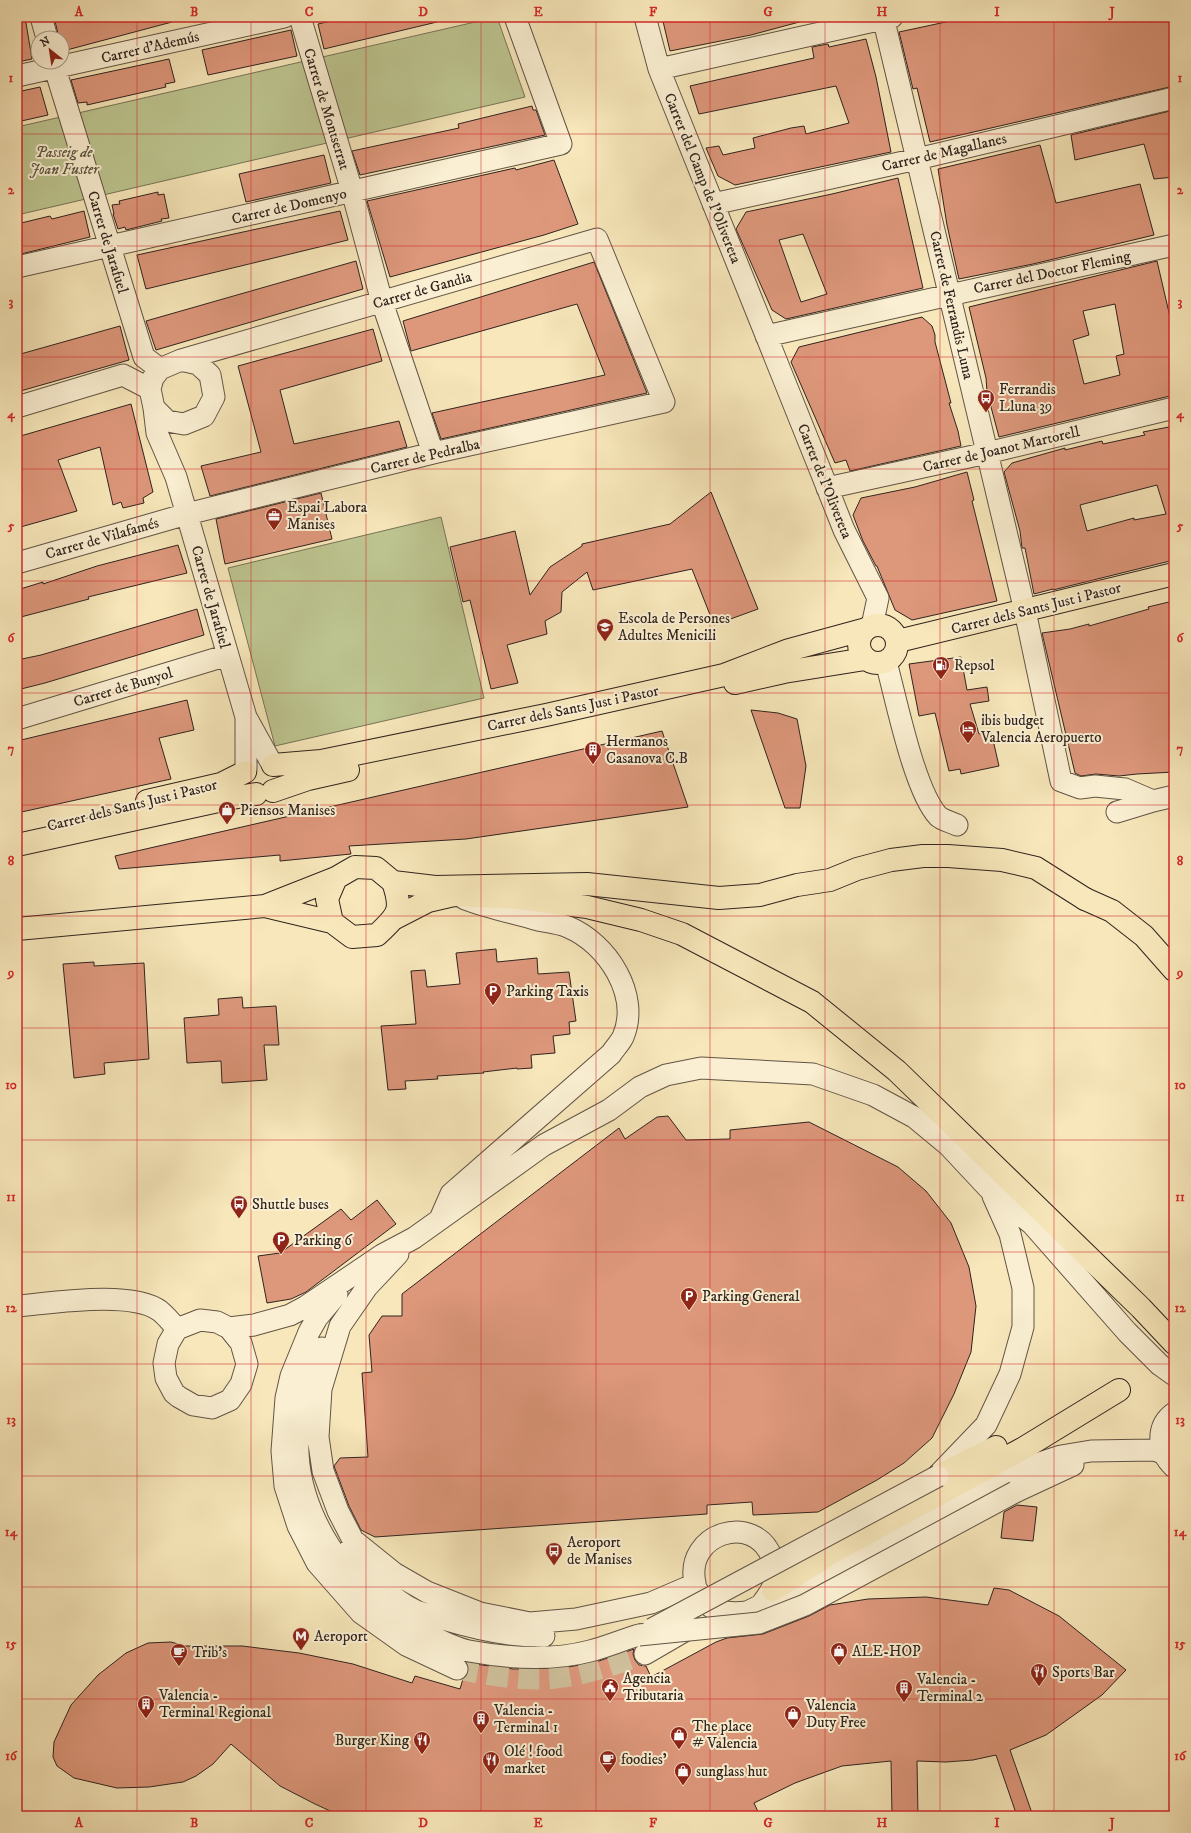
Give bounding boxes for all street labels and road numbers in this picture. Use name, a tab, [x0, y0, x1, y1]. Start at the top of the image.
street label: Carrer d'Ademús	[99, 27, 201, 68]
street label: Carrer de Montserrat	[299, 46, 354, 173]
street label: Carrer del Camp de l'Olivereta	[660, 90, 746, 267]
street label: Carrer de Magallanes	[880, 129, 1008, 176]
street label: Carrer de Domenyo	[230, 184, 348, 229]
street label: Carrer de Jarafuel	[83, 189, 132, 296]
street label: Carrer de Ferrandis Luna	[925, 229, 978, 382]
street label: Carrer del Doctor Fleming	[972, 246, 1133, 298]
street label: Carrer de Gandia	[371, 267, 474, 314]
street label: Carrer de l'Olivereta	[793, 421, 857, 542]
street label: Carrer de Joanot Martorell	[921, 422, 1082, 477]
street label: Carrer de Pedralba	[369, 435, 482, 478]
street label: Carrer de Vilafamés	[43, 513, 161, 564]
street label: Carrer de Jarafuel	[187, 543, 234, 651]
street label: Carrer dels Sants Just i Pastor	[949, 578, 1124, 639]
street label: Carrer de Bunyol	[71, 663, 175, 712]
street label: Carrer dels Sants Just i Pastor	[486, 681, 661, 736]
street label: Carrer dels Sants Just i Pastor	[45, 775, 220, 836]

